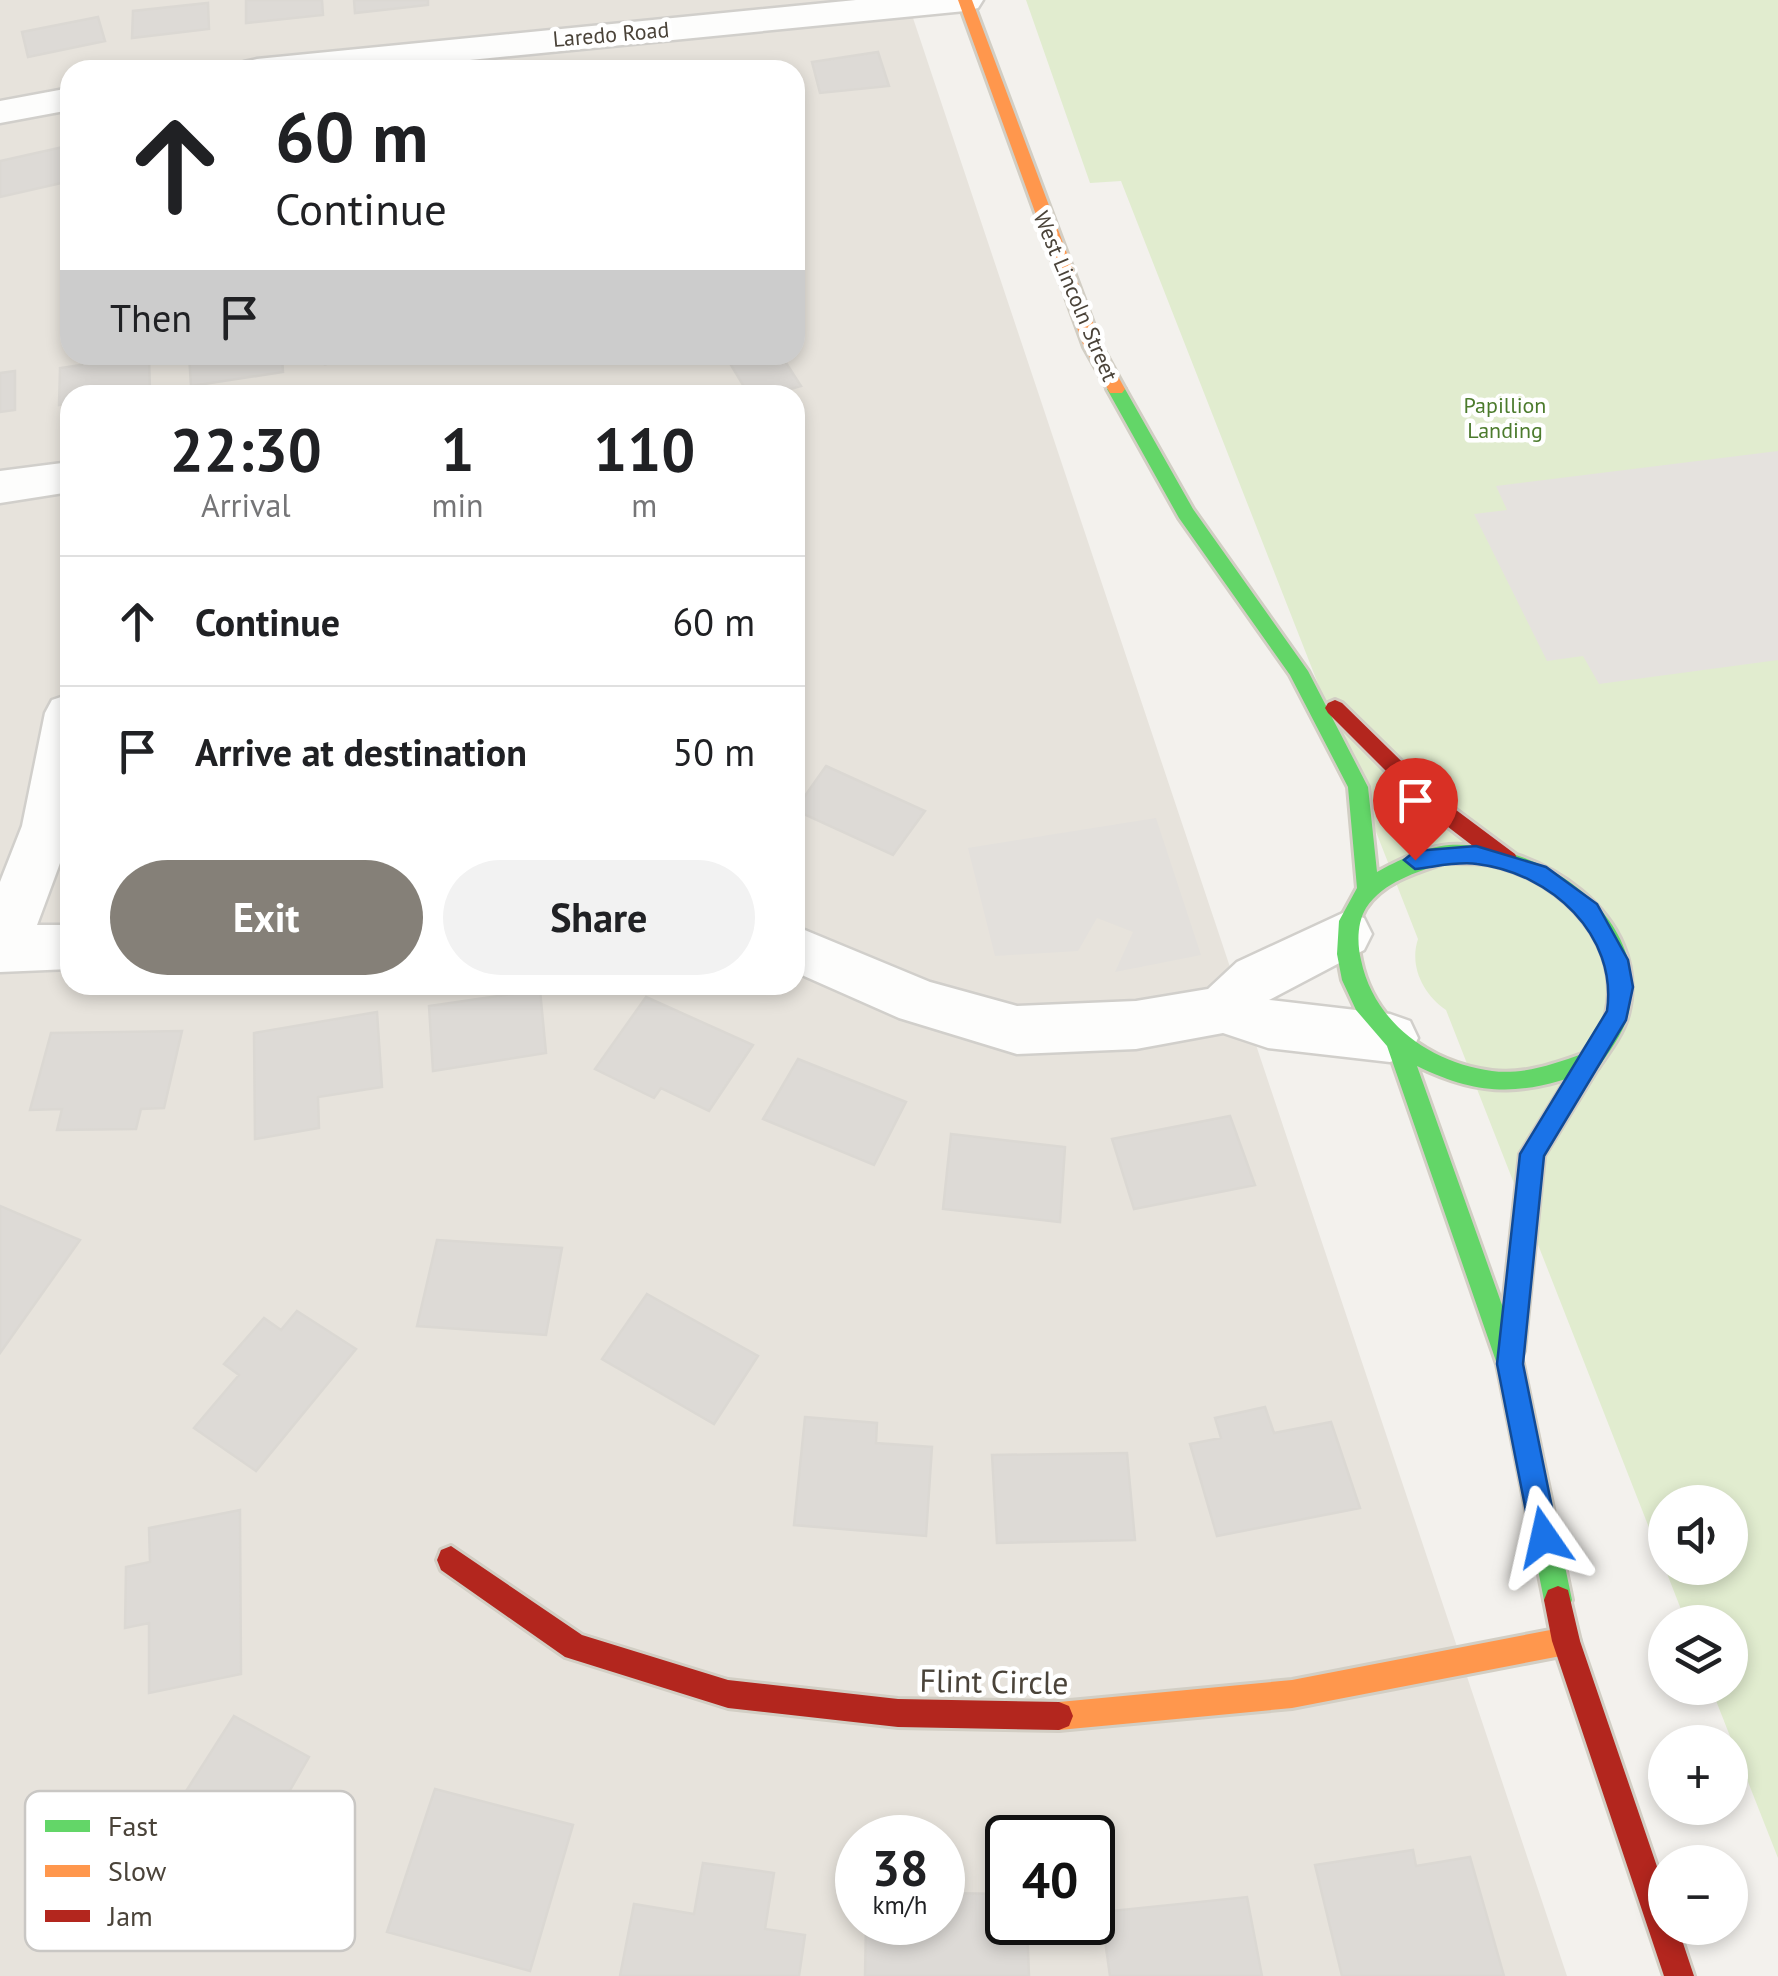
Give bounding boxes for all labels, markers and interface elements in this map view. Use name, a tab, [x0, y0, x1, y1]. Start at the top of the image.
street label: Laredo Road	[552, 15, 670, 53]
text: 60 m	[275, 91, 428, 181]
icon: ahead	[110, 100, 240, 230]
text: Continue	[275, 179, 447, 237]
street label: West Lincoln Street	[1028, 207, 1125, 386]
icon: arrive	[212, 290, 267, 345]
text: Then	[110, 293, 192, 342]
park label: Papillion Landing	[1464, 391, 1546, 444]
text: 22:30	[170, 410, 322, 488]
text: 1	[441, 410, 475, 488]
text: 110	[593, 410, 695, 488]
text: Arrival	[201, 484, 291, 526]
text: min	[432, 484, 484, 526]
text: m	[631, 484, 657, 526]
icon: ahead	[110, 594, 165, 649]
text: Continue	[195, 597, 340, 646]
text: 60 m	[673, 597, 755, 646]
icon: arrive	[110, 724, 165, 779]
text: Arrive at destination	[195, 727, 527, 776]
text: 50 m	[673, 727, 755, 776]
pin	[1373, 758, 1458, 861]
icon: arrive	[1388, 773, 1443, 828]
button: Exit	[110, 860, 423, 975]
button: Share	[443, 860, 755, 975]
position arrow	[1492, 1485, 1596, 1589]
map controls	[1648, 1485, 1748, 1945]
button: sound	[1648, 1485, 1748, 1585]
button: layers	[1648, 1605, 1748, 1705]
street label: Flint Circle	[919, 1659, 1069, 1703]
button: +	[1648, 1725, 1748, 1825]
legend	[25, 1791, 355, 1951]
text: Fast	[108, 1807, 158, 1844]
speed limit sign: 40	[985, 1815, 1115, 1945]
text: 38	[872, 1835, 928, 1900]
button: −	[1648, 1845, 1748, 1945]
text: Slow	[108, 1852, 167, 1889]
text: km/h	[873, 1889, 927, 1921]
text: Jam	[107, 1897, 153, 1934]

